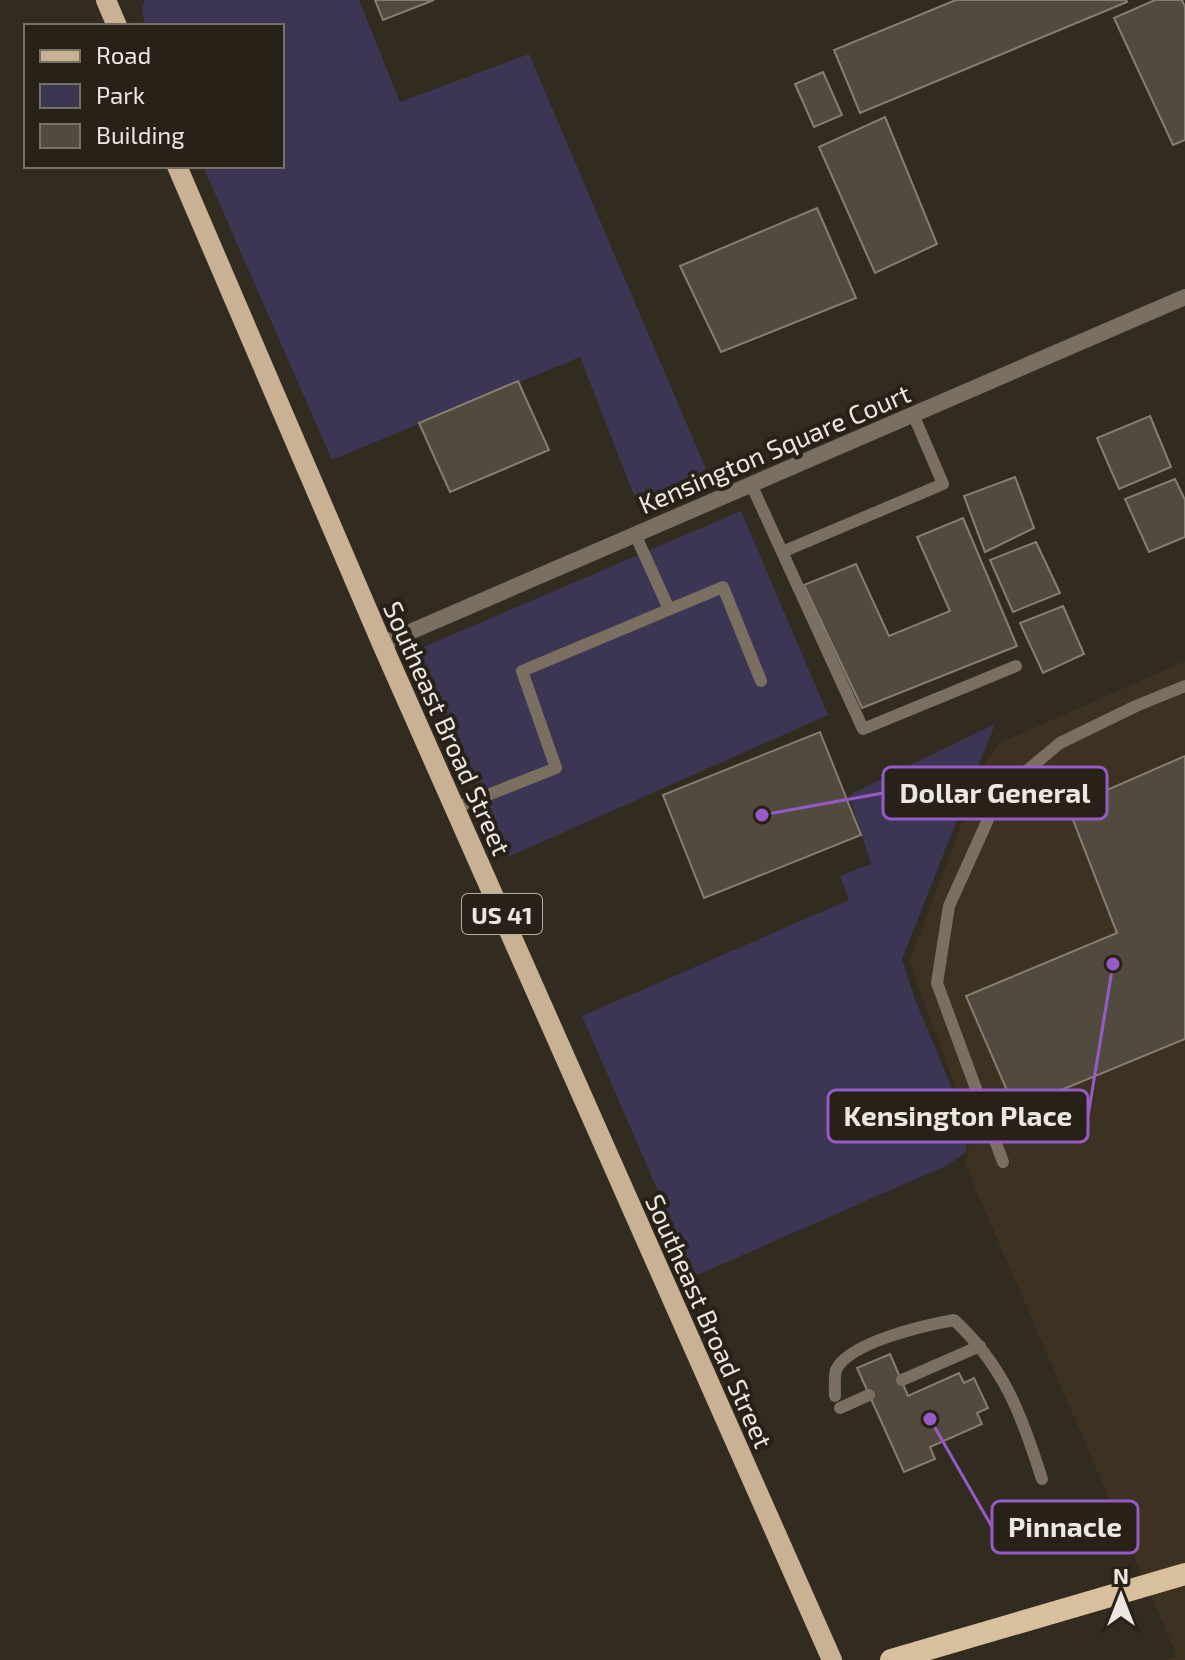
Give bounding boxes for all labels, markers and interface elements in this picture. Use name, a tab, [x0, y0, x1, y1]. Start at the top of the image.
legend	[24, 24, 284, 168]
text: Road	[96, 40, 151, 69]
text: Park	[96, 80, 145, 109]
text: Building	[96, 120, 185, 149]
street label: Kensington Square Court	[634, 377, 915, 519]
street label: Southeast Broad Street	[378, 596, 518, 860]
callout: Dollar General	[883, 767, 1107, 819]
text: Dollar General	[899, 775, 1091, 809]
road number: US 41	[462, 894, 542, 934]
callout: Kensington Place	[828, 1090, 1088, 1142]
text: Kensington Place	[844, 1098, 1072, 1132]
street label: Southeast Broad Street	[640, 1189, 780, 1453]
callout: Pinnacle	[992, 1501, 1138, 1553]
text: Pinnacle	[1008, 1509, 1122, 1543]
north arrow	[1081, 1556, 1161, 1636]
text: N	[1113, 1562, 1129, 1588]

